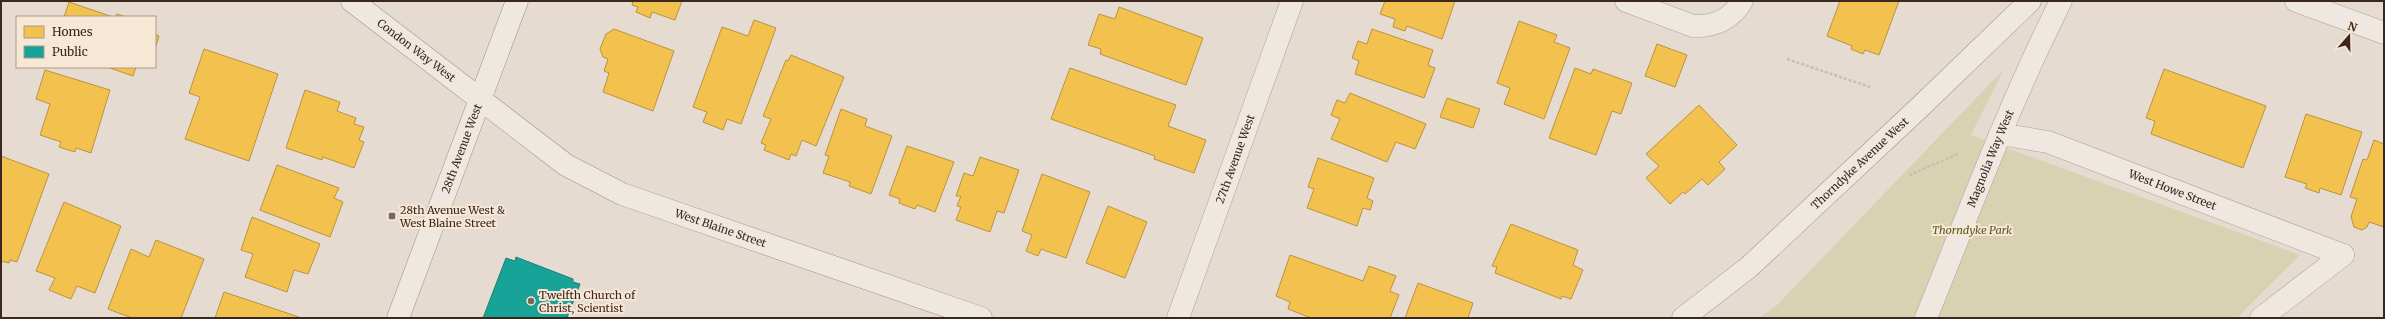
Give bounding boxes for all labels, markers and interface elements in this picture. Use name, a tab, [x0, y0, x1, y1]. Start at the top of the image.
legend	[16, 16, 156, 68]
street label: Condon Way West	[374, 16, 459, 85]
north arrow	[2329, 16, 2369, 56]
text: N	[2346, 19, 2359, 35]
text: Homes	[52, 24, 93, 39]
text: Public	[52, 44, 88, 59]
street label: 28th Avenue West	[438, 101, 485, 195]
street label: Magnolia Way West	[1964, 107, 2017, 209]
street label: 27th Avenue West	[1213, 112, 1258, 205]
street label: Thorndyke Avenue West	[1808, 114, 1912, 213]
street label: West Howe Street	[2126, 166, 2219, 213]
place label: 28th Avenue West & West Blaine Street	[399, 203, 506, 230]
street label: West Blaine Street	[672, 205, 769, 251]
marker: 28th Avenue West & West Blaine Street	[387, 211, 397, 221]
park label: Thorndyke Park	[1932, 223, 2012, 237]
place label: Twelfth Church of Christ, Scientist	[539, 288, 636, 315]
marker: Twelfth Church of Christ, Scientist	[526, 296, 536, 306]

